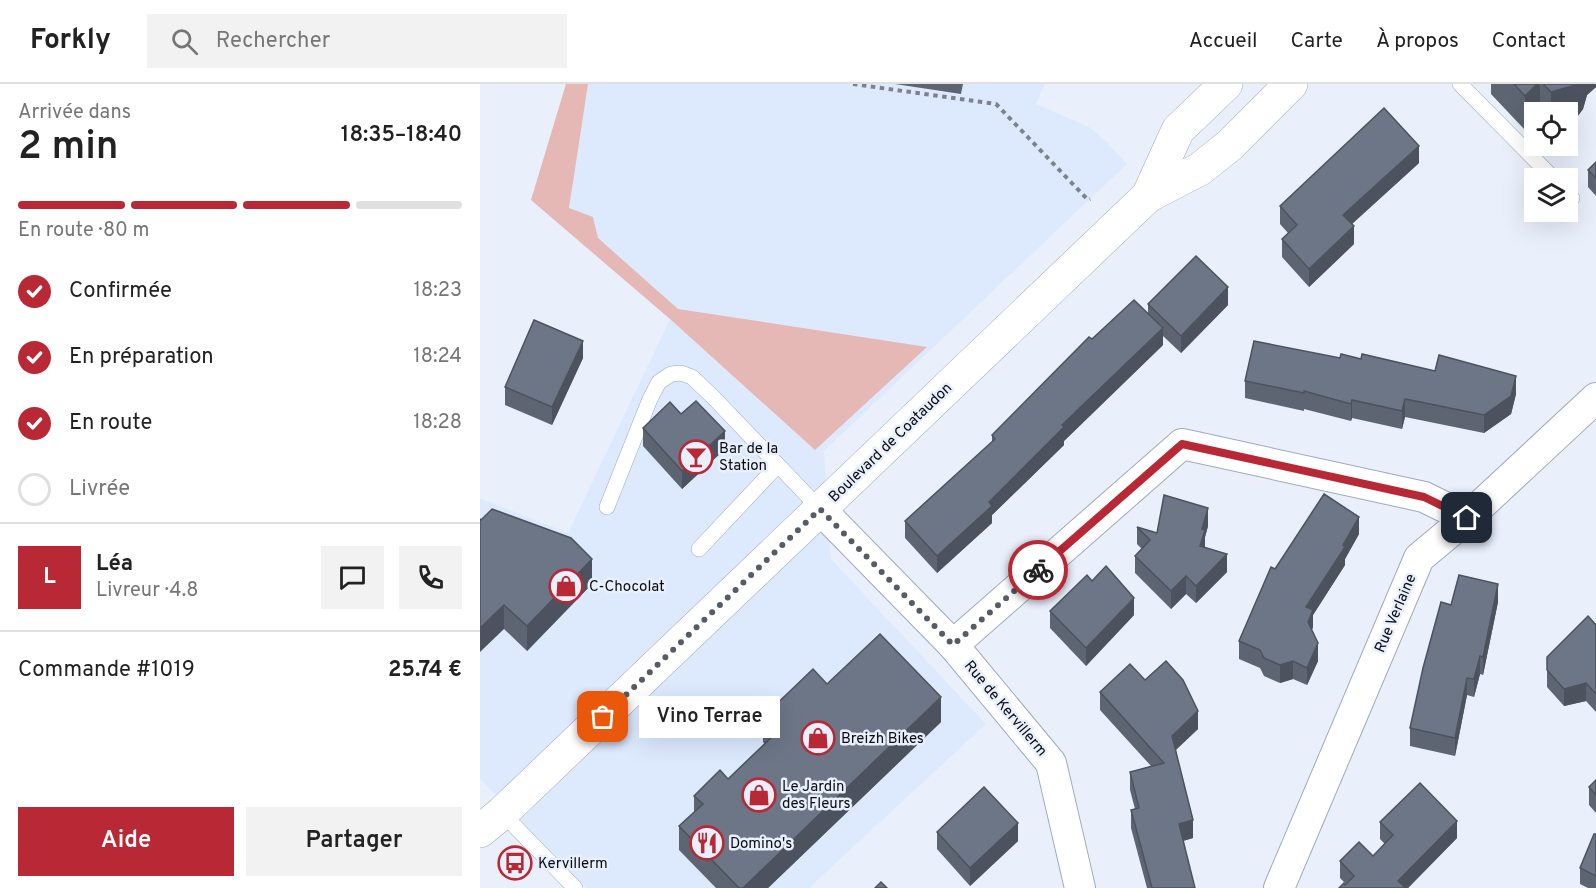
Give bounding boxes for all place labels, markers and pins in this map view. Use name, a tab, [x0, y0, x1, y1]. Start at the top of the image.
bar icon: Bar de la Station	[678, 439, 714, 475]
place label: Bar de la Station	[719, 440, 778, 476]
pin	[1441, 492, 1492, 543]
shop icon: C-Chocolat	[548, 568, 584, 604]
place label: C-Chocolat	[589, 578, 665, 597]
pin	[577, 691, 628, 742]
callout: Vino Terrae	[639, 696, 780, 738]
shop icon: Breizh Bikes	[800, 720, 836, 756]
place label: Breizh Bikes	[841, 730, 924, 749]
shop icon: Le Jardin des Fleurs	[741, 777, 777, 813]
place label: Le Jardin des Fleurs	[782, 778, 851, 814]
restaurant icon: Domino's	[689, 825, 725, 861]
place label: Domino's	[730, 835, 792, 854]
bus stop icon: Kervillerm	[497, 845, 533, 881]
place label: Kervillerm	[538, 855, 608, 874]

